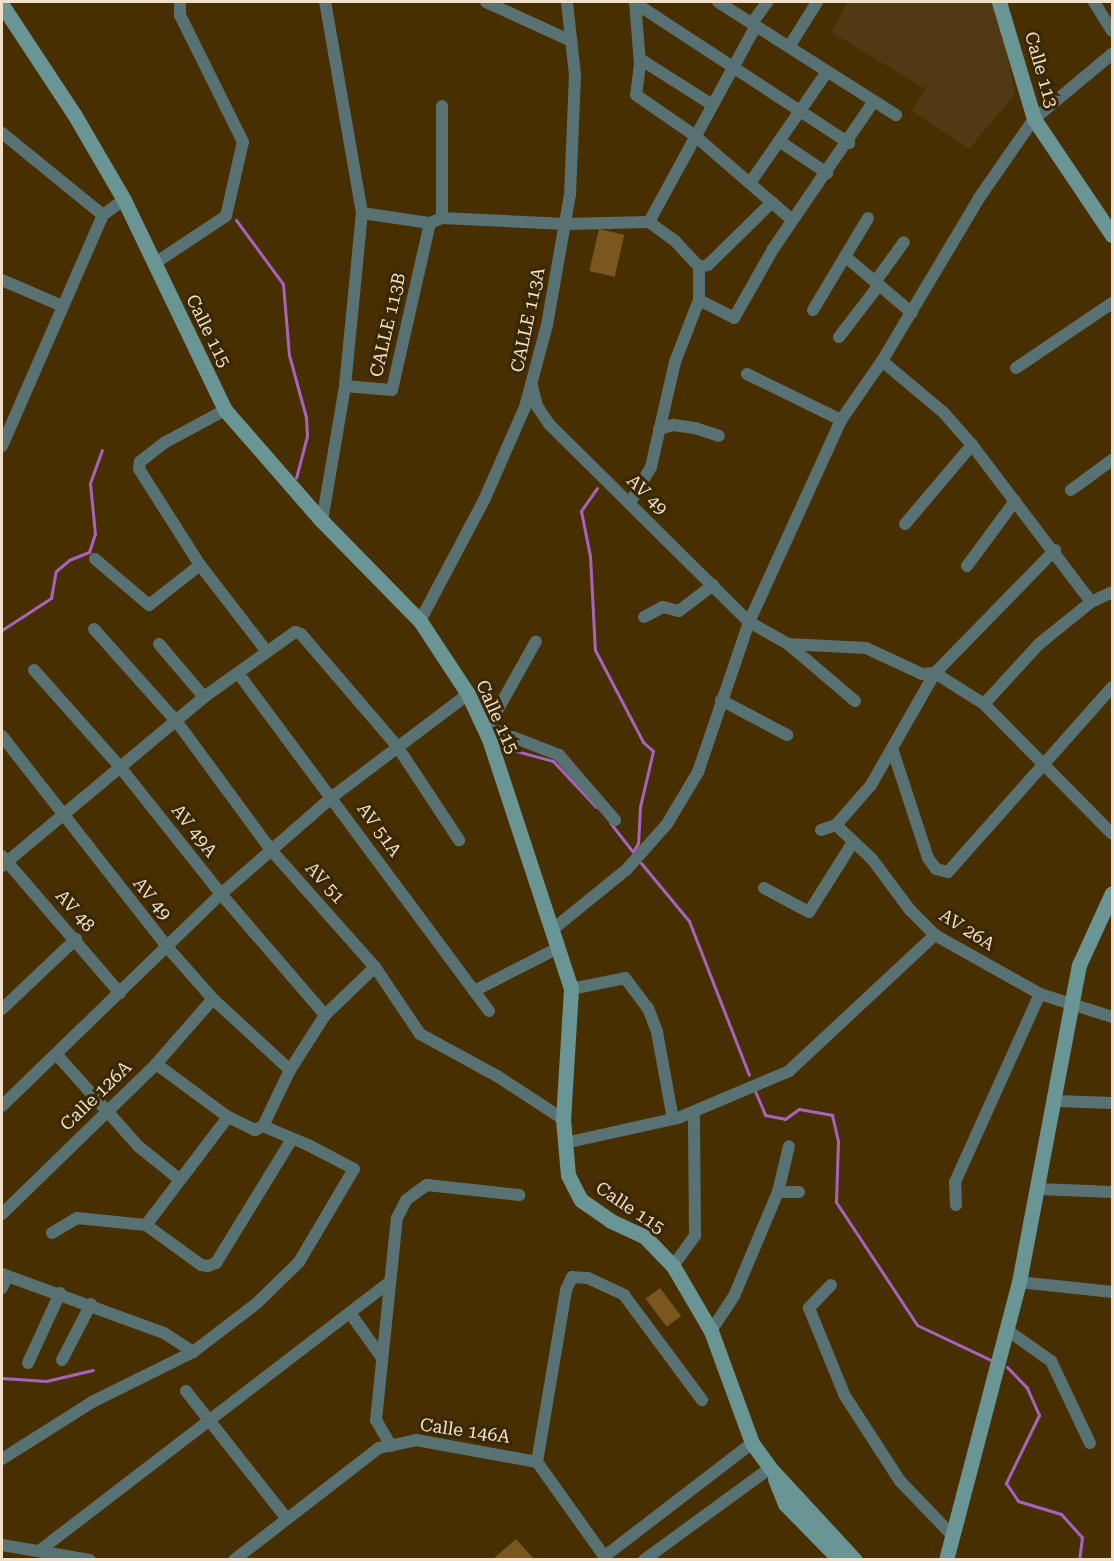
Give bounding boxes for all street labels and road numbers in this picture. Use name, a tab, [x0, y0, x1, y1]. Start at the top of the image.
street label: Calle 113	[1020, 29, 1062, 111]
street label: CALLE 113A	[506, 266, 550, 374]
street label: CALLE 113B	[366, 271, 410, 379]
street label: Calle 115	[181, 291, 235, 371]
street label: AV 49	[622, 470, 672, 520]
street label: Calle 115	[471, 677, 523, 757]
street label: AV 51A	[352, 799, 406, 861]
street label: AV 49A	[167, 800, 221, 862]
street label: AV 51	[301, 858, 349, 908]
street label: AV 49	[128, 873, 176, 925]
street label: AV 48	[51, 886, 99, 936]
street label: AV 26A	[935, 905, 999, 955]
street label: Calle 126A	[56, 1057, 136, 1135]
street label: Calle 115	[591, 1177, 669, 1239]
street label: Calle 146A	[418, 1414, 512, 1448]

